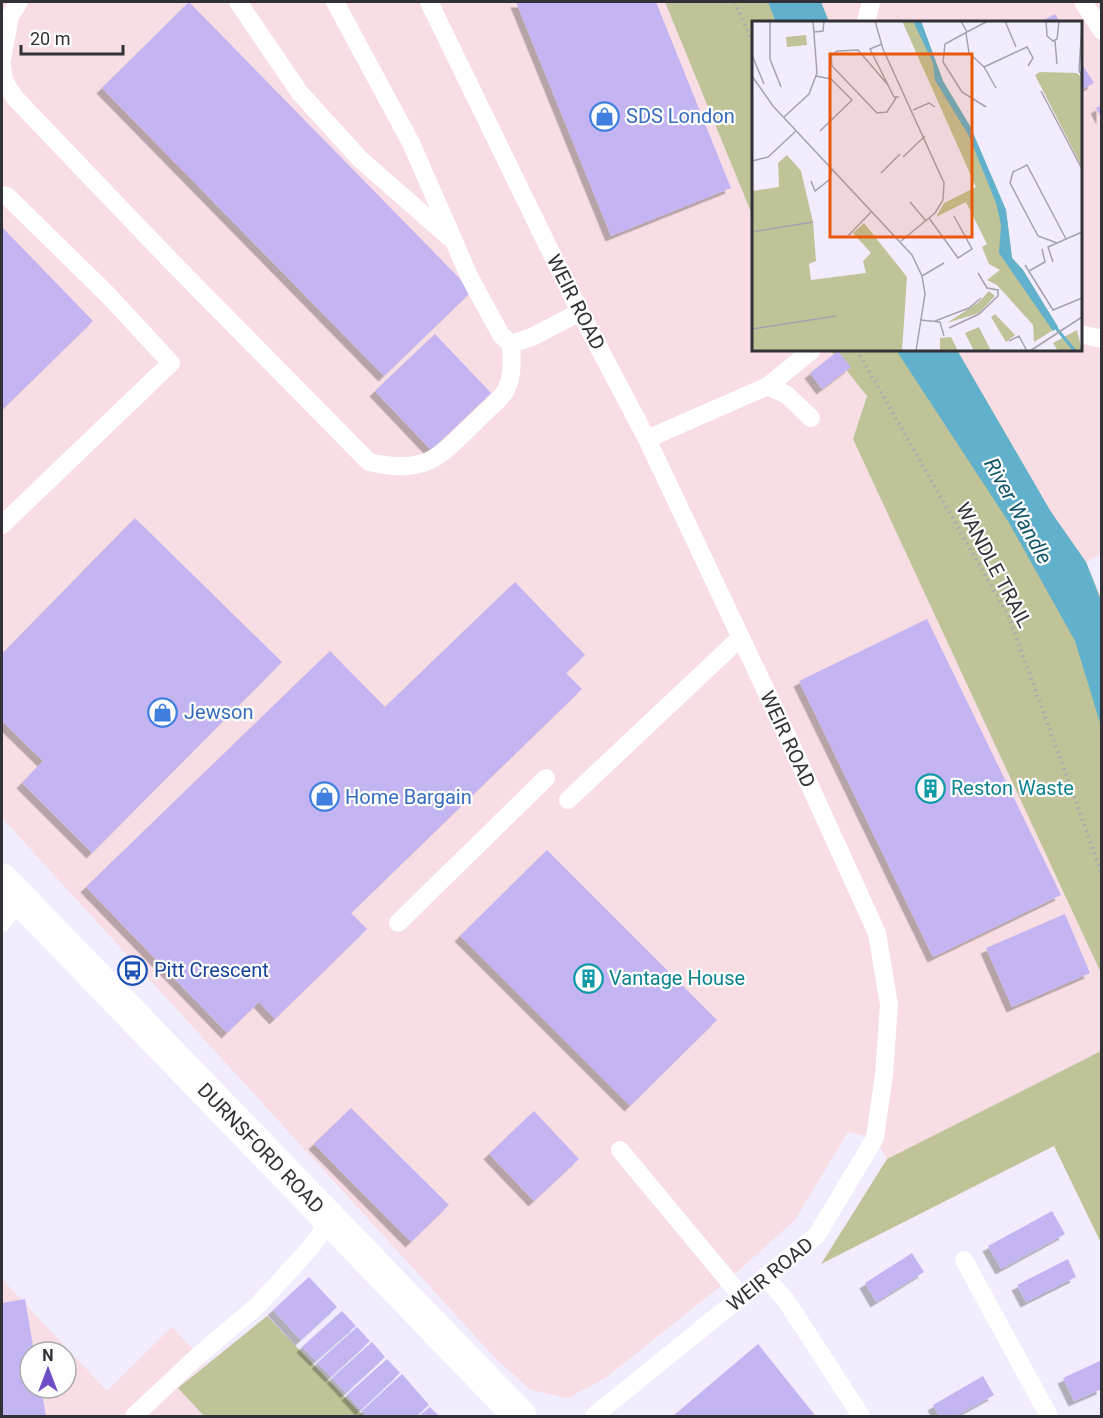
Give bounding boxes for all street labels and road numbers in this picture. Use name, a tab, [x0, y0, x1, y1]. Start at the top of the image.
street label: WEIR ROAD	[542, 250, 610, 354]
street label: WANDLE TRAIL	[951, 498, 1037, 632]
street label: WEIR ROAD	[755, 687, 821, 791]
street label: DURNSFORD ROAD	[193, 1078, 329, 1218]
street label: WEIR ROAD	[722, 1232, 818, 1316]

